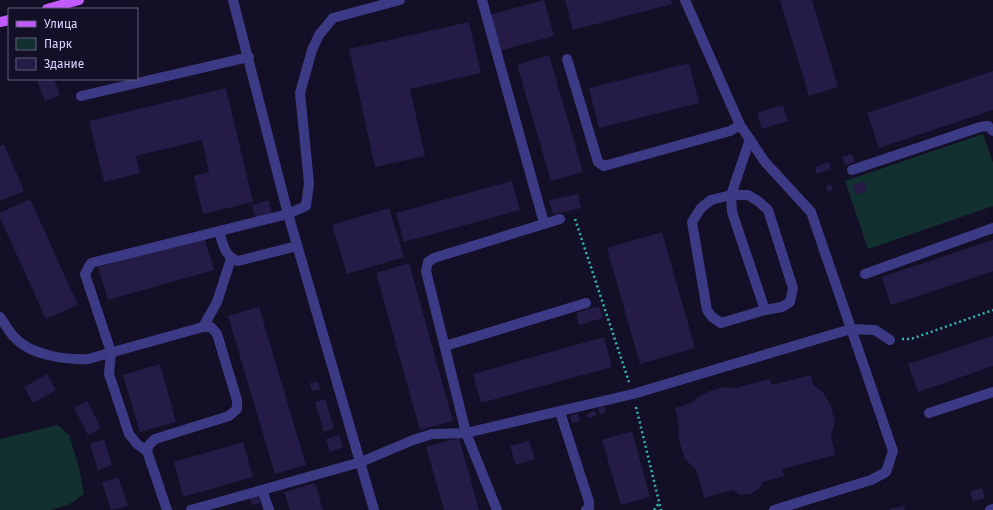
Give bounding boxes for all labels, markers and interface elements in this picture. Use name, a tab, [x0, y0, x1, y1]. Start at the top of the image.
legend	[8, 8, 138, 80]
text: Улица	[44, 17, 78, 31]
text: Парк	[44, 37, 73, 51]
text: Здание	[44, 57, 84, 71]

